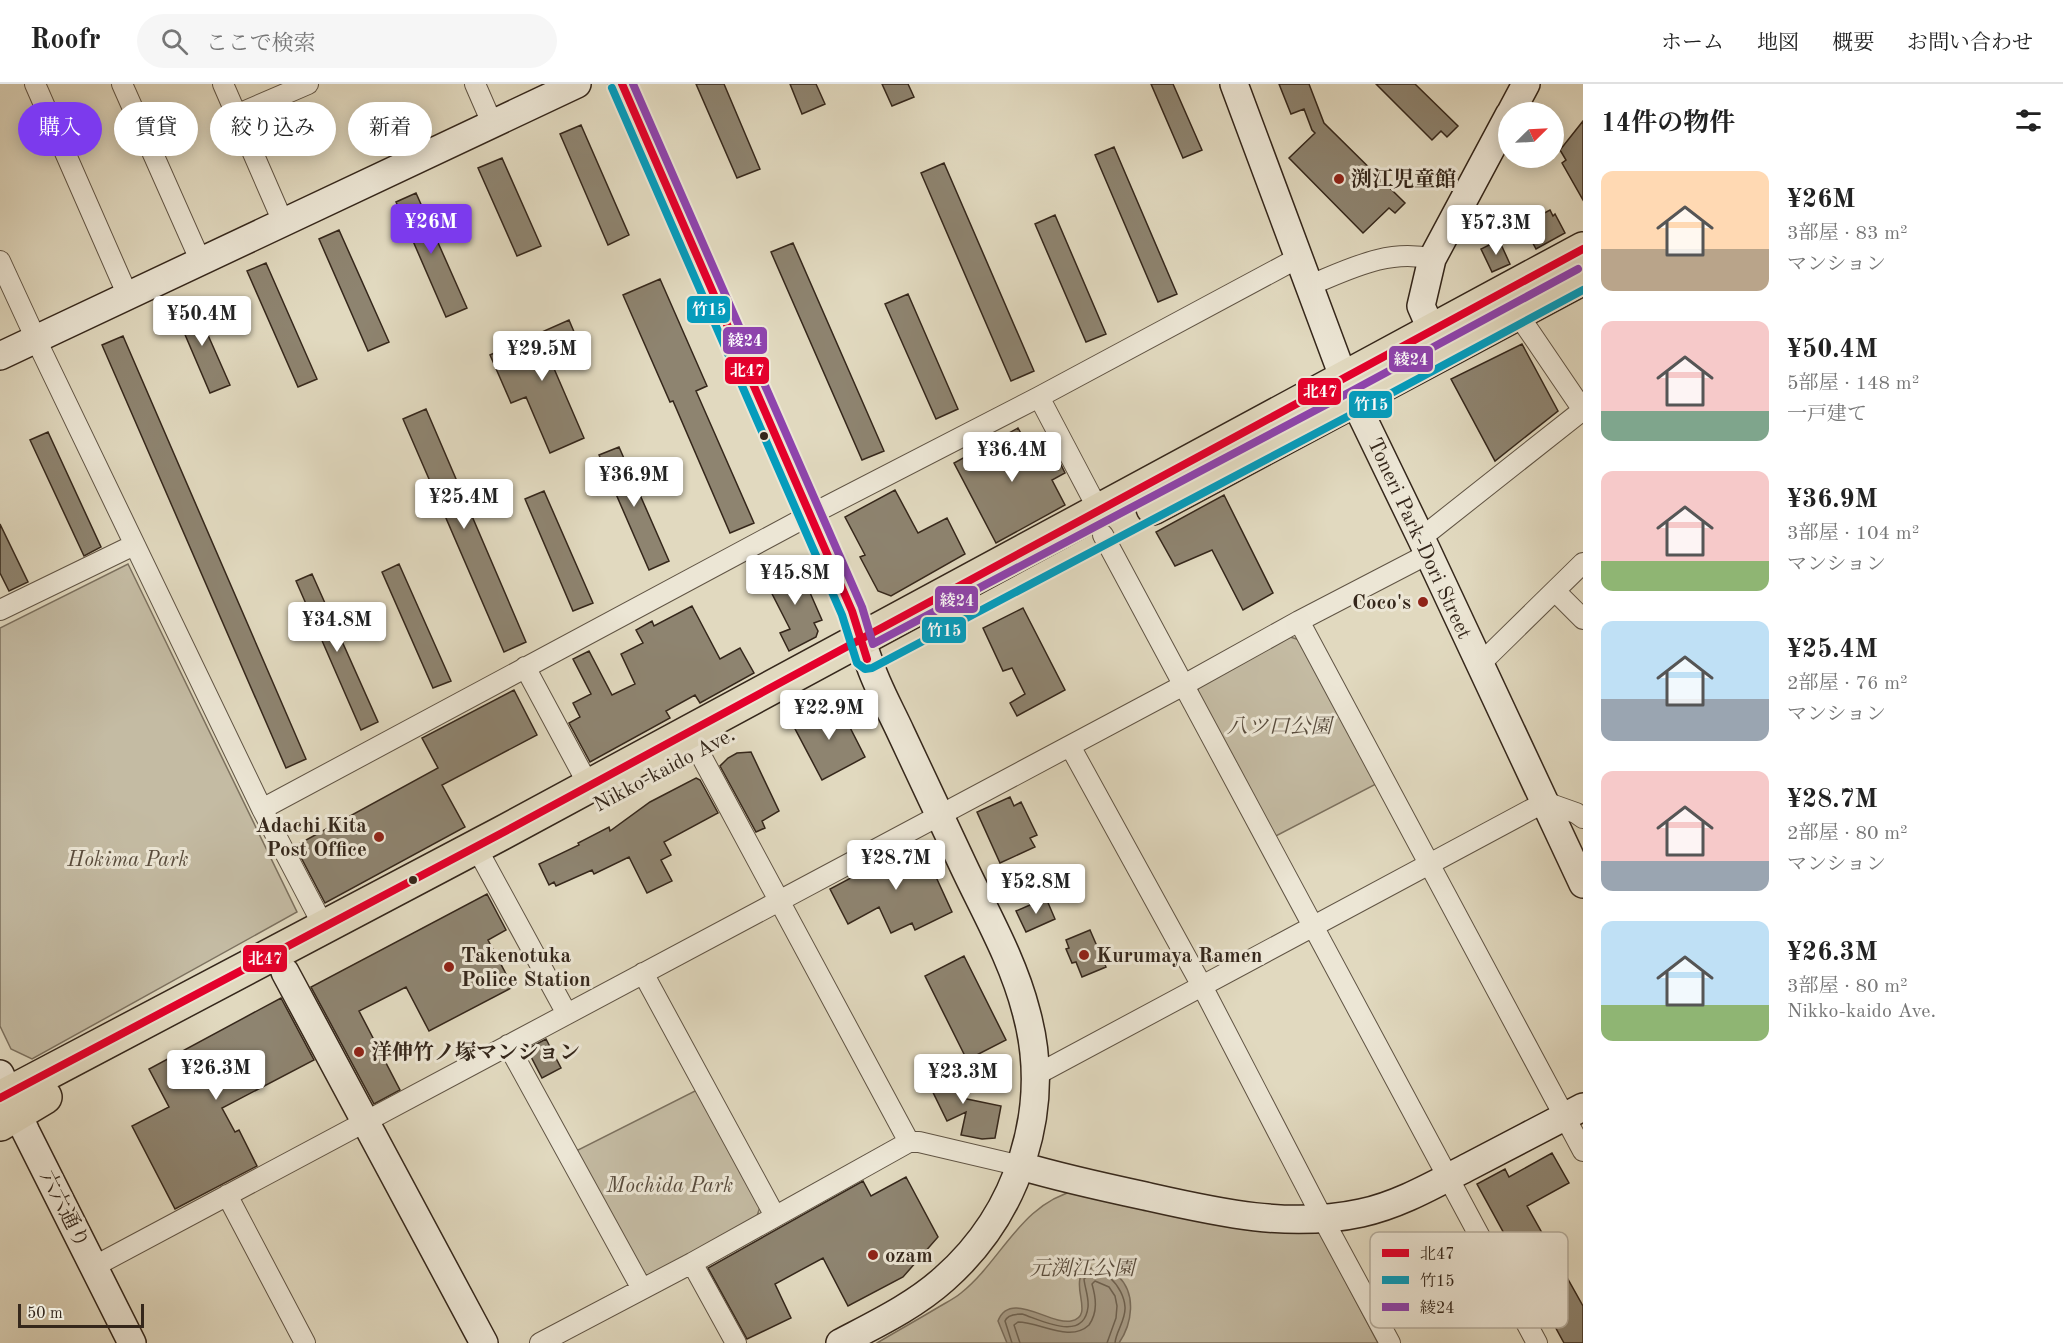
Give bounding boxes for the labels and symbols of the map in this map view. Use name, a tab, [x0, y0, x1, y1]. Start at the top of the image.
north arrow	[1498, 102, 1564, 168]
place label: 渕江児童館	[1351, 167, 1456, 191]
marker: 渕江児童館	[1332, 172, 1346, 186]
pin: ¥26M	[395, 204, 467, 255]
pin: ¥57.3M	[1447, 205, 1545, 256]
line badge: 竹15	[686, 295, 731, 324]
pin: ¥50.4M	[153, 296, 251, 347]
text: 竹15	[692, 301, 726, 319]
line badge: 綾24	[722, 326, 768, 355]
pin: ¥29.5M	[493, 331, 591, 382]
text: 綾24	[728, 332, 762, 350]
line badge: 綾24	[1388, 345, 1434, 373]
text: 綾24	[1394, 351, 1428, 369]
line badge: 北47	[724, 356, 770, 385]
text: 北47	[730, 362, 764, 380]
line badge: 北47	[1297, 377, 1342, 406]
text: 北47	[1303, 383, 1337, 401]
line badge: 竹15	[1348, 390, 1393, 419]
text: 竹15	[1354, 396, 1388, 414]
unlabelled marker	[758, 430, 770, 442]
pin: ¥36.4M	[963, 432, 1061, 483]
street label: Toneri Park-Dori Street	[1363, 435, 1474, 642]
pin: ¥36.9M	[585, 457, 683, 508]
pin: ¥25.4M	[415, 479, 513, 530]
pin: ¥45.8M	[746, 555, 844, 606]
line badge: 綾24	[934, 585, 979, 614]
text: 綾24	[940, 592, 974, 610]
place label: Coco's	[1352, 593, 1411, 614]
marker: Coco's	[1416, 595, 1430, 609]
pin: ¥34.8M	[288, 602, 386, 653]
line badge: 竹15	[921, 616, 967, 644]
text: 竹15	[927, 622, 961, 640]
pin: ¥22.9M	[780, 690, 878, 741]
park label: 八ツ口公園	[1227, 715, 1334, 738]
street label: Nikko-kaido Ave.	[591, 724, 739, 816]
place label: Adachi Kita Post Office	[256, 816, 367, 861]
marker: Adachi Kita Post Office	[372, 830, 386, 844]
pin: ¥28.7M	[847, 840, 945, 891]
park label: Hokima Park	[66, 850, 189, 871]
pin: ¥52.8M	[987, 864, 1085, 915]
unlabelled marker	[407, 874, 419, 886]
line badge: 北47	[242, 944, 288, 973]
place label: Takenotuka Police Station	[461, 946, 591, 991]
place label: Kurumaya Ramen	[1096, 946, 1262, 967]
marker: Kurumaya Ramen	[1077, 948, 1091, 962]
text: 北47	[248, 950, 282, 968]
marker: Takenotuka Police Station	[442, 960, 456, 974]
place label: 洋伸竹ノ塚マンション	[371, 1040, 580, 1064]
marker: 洋伸竹ノ塚マンション	[352, 1045, 366, 1059]
pin: ¥26.3M	[167, 1050, 265, 1101]
pin: ¥23.3M	[914, 1054, 1012, 1105]
street label: 六六通り	[35, 1167, 94, 1252]
park label: Mochida Park	[606, 1176, 733, 1197]
legend	[1370, 1232, 1568, 1328]
place label: ozam	[885, 1246, 933, 1267]
text: 北47	[1420, 1246, 1455, 1263]
marker: ozam	[866, 1248, 880, 1262]
park label: 元渕江公園	[1030, 1257, 1137, 1280]
text: 竹15	[1420, 1272, 1455, 1290]
text: 綾24	[1420, 1299, 1455, 1317]
scale bar	[18, 1301, 144, 1328]

